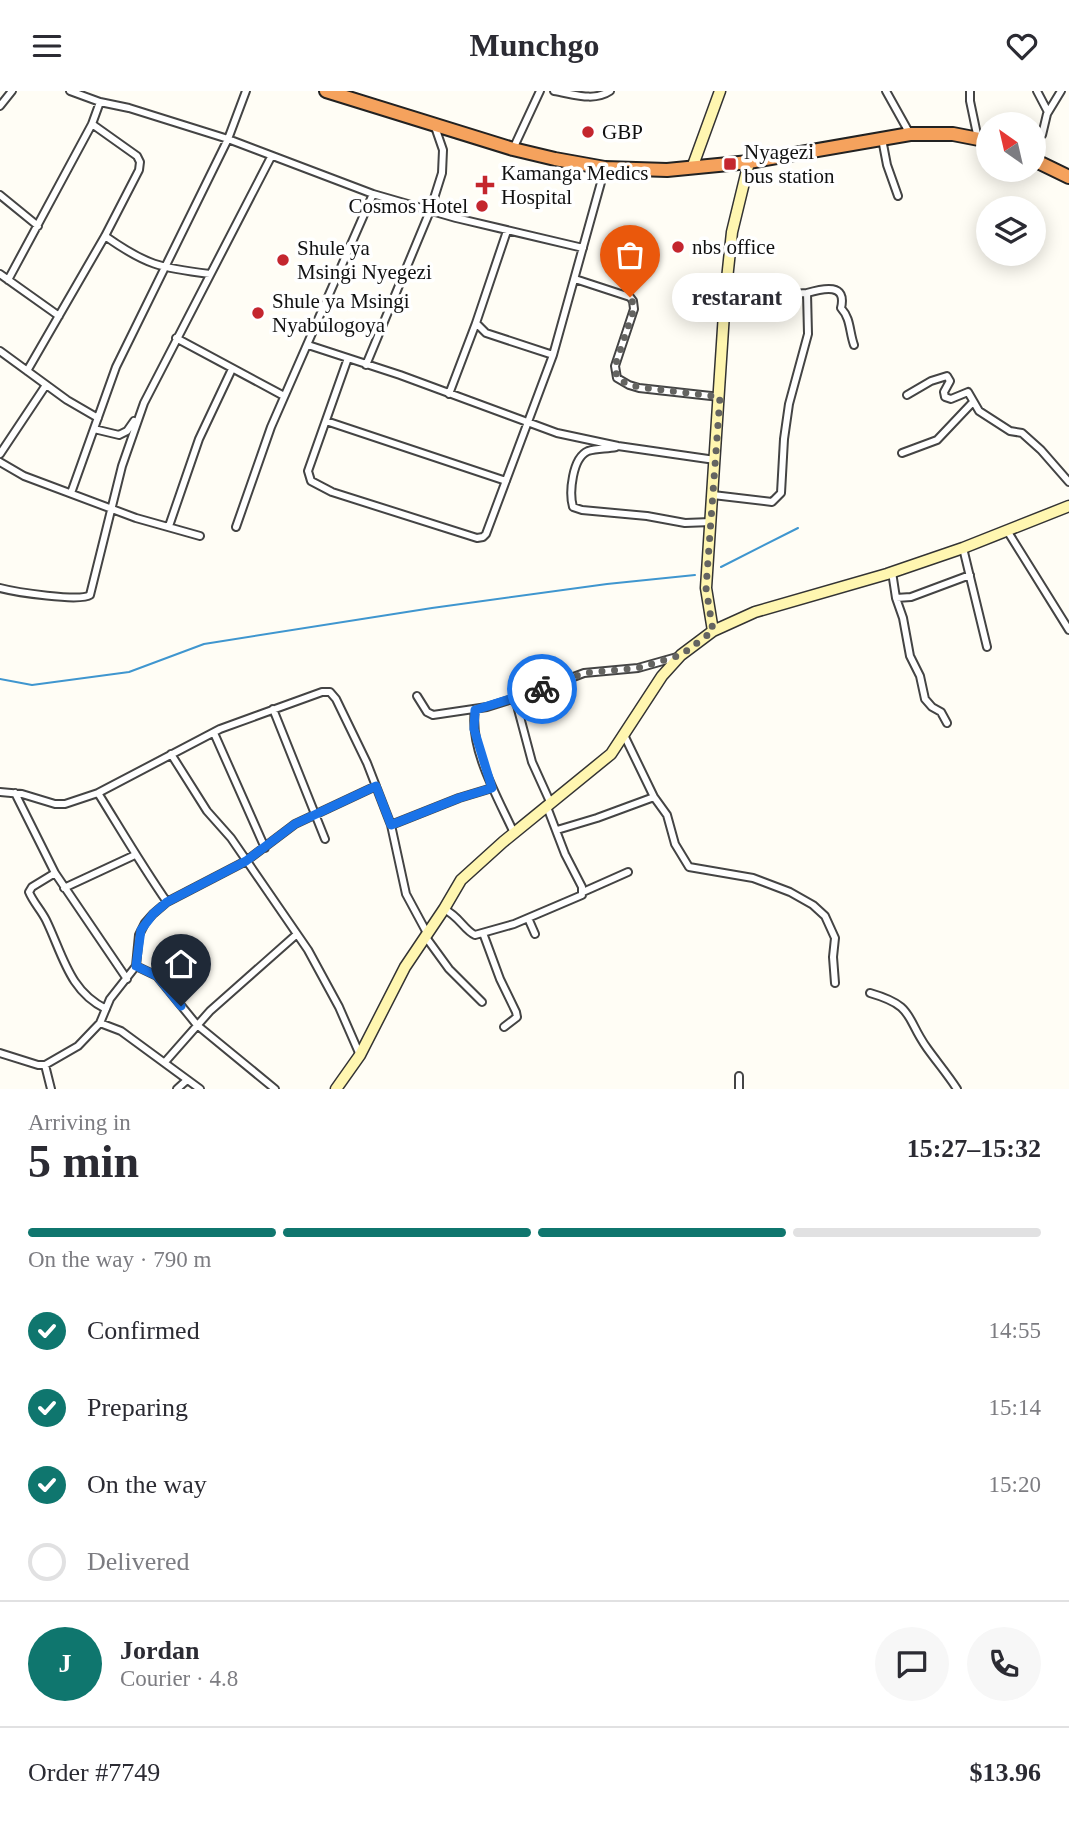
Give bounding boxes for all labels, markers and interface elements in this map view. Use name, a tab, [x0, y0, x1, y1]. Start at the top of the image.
icon: menu	[28, 27, 66, 65]
text: Munchgo	[470, 27, 599, 63]
icon: heart	[1003, 27, 1041, 65]
north arrow	[976, 112, 1046, 182]
map controls	[976, 112, 1046, 266]
place label: GBP	[602, 120, 643, 144]
marker: GBP	[580, 124, 596, 140]
place label: Nyagezi bus station	[744, 140, 835, 188]
marker: Nyagezi bus station	[722, 156, 738, 172]
place label: Kamanga Medics Hospital	[501, 161, 649, 209]
marker: Kamanga Medics Hospital	[475, 175, 495, 195]
place label: Cosmos Hotel	[348, 194, 468, 218]
button: layers	[976, 196, 1046, 266]
marker: Cosmos Hotel	[474, 198, 490, 214]
pin	[600, 225, 660, 297]
place label: nbs office	[692, 235, 775, 259]
place label: Shule ya Msingi Nyegezi	[297, 236, 432, 284]
icon: bag	[611, 236, 649, 274]
marker: nbs office	[670, 239, 686, 255]
marker: Shule ya Msingi Nyegezi	[275, 252, 291, 268]
callout: restarant	[672, 273, 802, 321]
text: restarant	[692, 285, 782, 310]
place label: Shule ya Msingi Nyabulogoya	[272, 289, 410, 337]
marker: Shule ya Msingi Nyabulogoya	[250, 305, 266, 321]
courier	[507, 654, 577, 724]
icon: bike	[523, 670, 561, 708]
pin	[151, 934, 211, 1006]
icon: home	[162, 945, 200, 983]
text: Arriving in	[28, 1110, 131, 1135]
text: 15:27–15:32	[907, 1134, 1041, 1163]
text: 5 min	[28, 1136, 139, 1187]
text: On the way · 790 m	[28, 1247, 211, 1272]
icon: check	[28, 1312, 66, 1350]
text: Confirmed	[87, 1316, 200, 1345]
text: 14:55	[989, 1318, 1041, 1343]
icon: check	[28, 1389, 66, 1427]
text: Preparing	[87, 1393, 188, 1422]
text: 15:14	[989, 1395, 1041, 1420]
icon: check	[28, 1466, 66, 1504]
text: On the way	[87, 1470, 207, 1499]
text: 15:20	[989, 1472, 1041, 1497]
text: Delivered	[87, 1547, 190, 1576]
button: chat	[875, 1627, 949, 1701]
button: phone	[967, 1627, 1041, 1701]
text: Jordan	[120, 1636, 199, 1665]
text: J	[59, 1649, 72, 1678]
text: Courier · 4.8	[120, 1666, 238, 1691]
text: Order #7749	[28, 1758, 160, 1787]
text: $13.96	[970, 1758, 1041, 1787]

